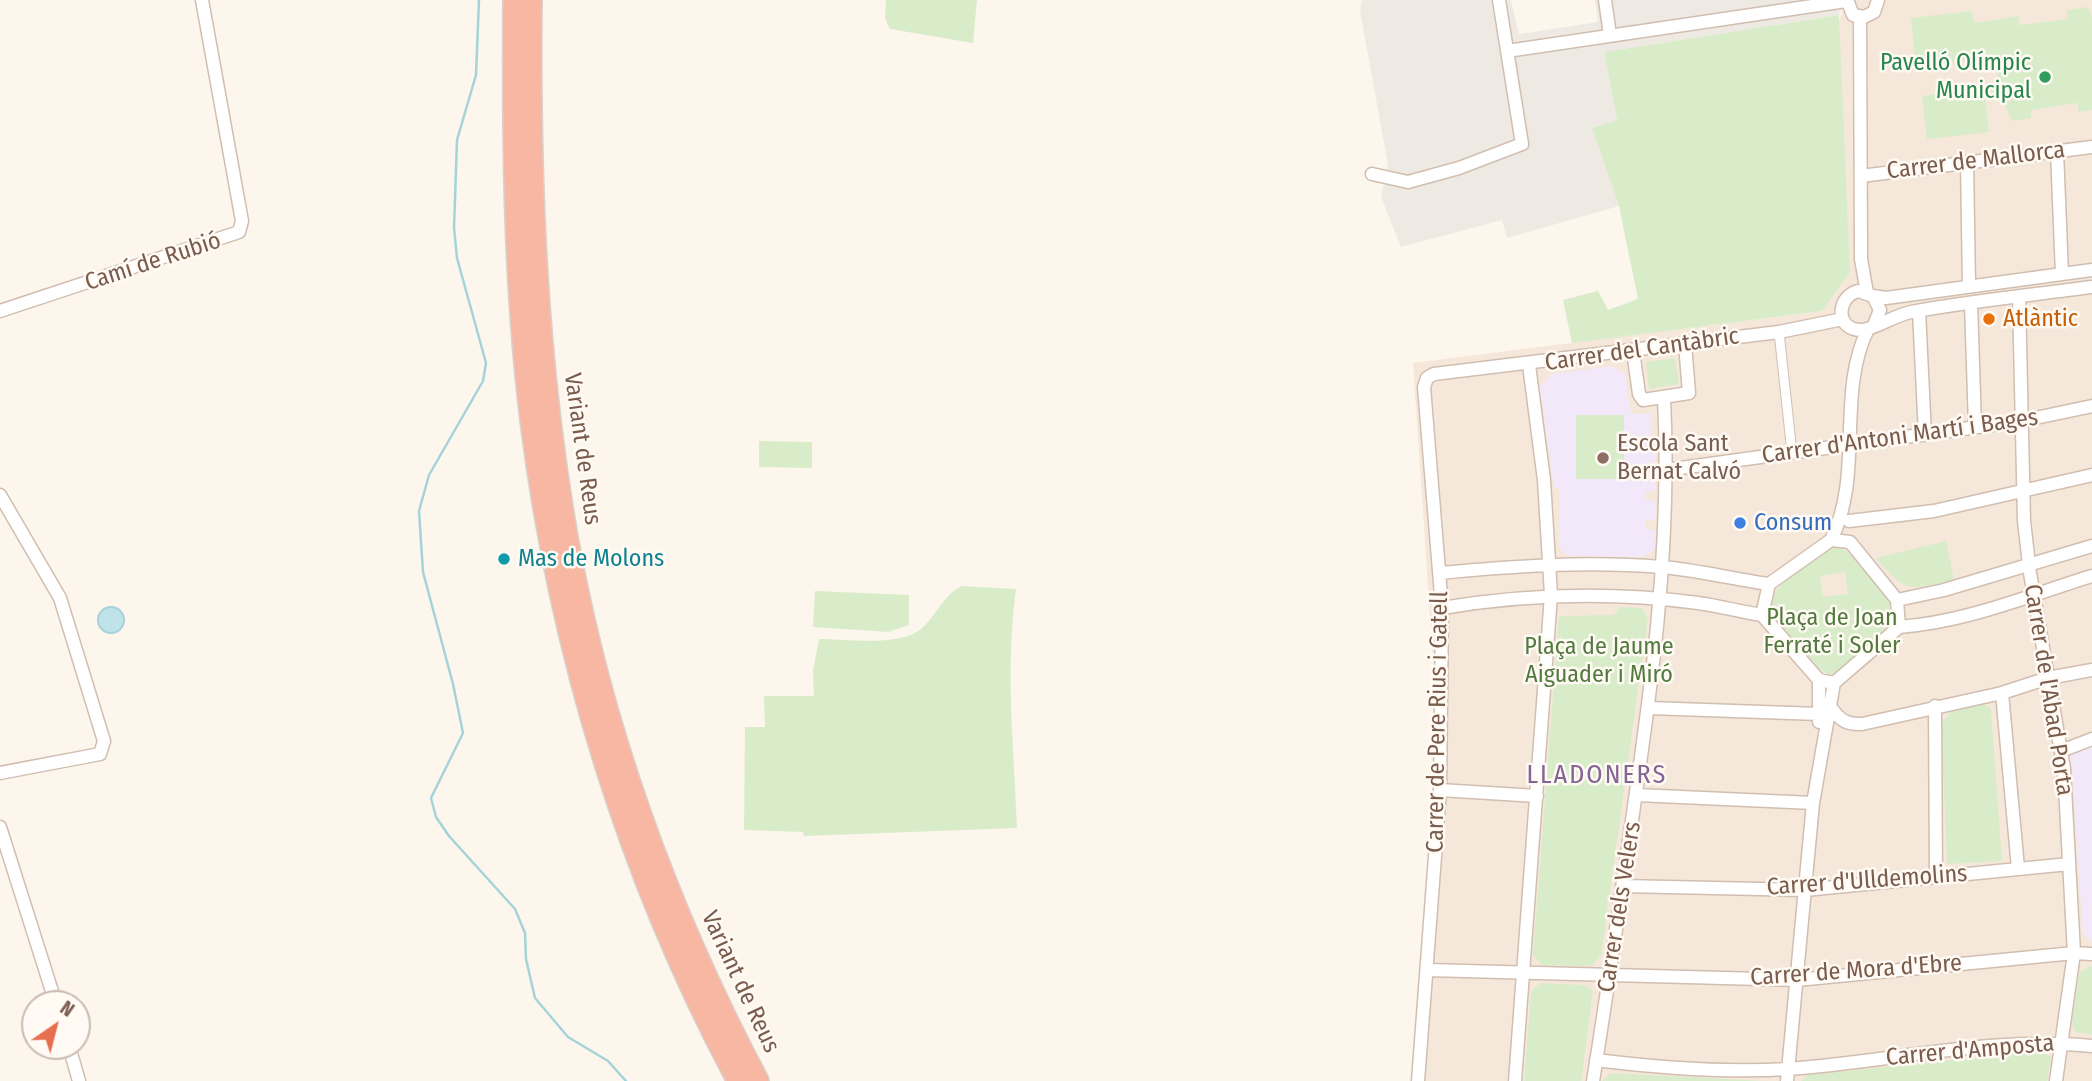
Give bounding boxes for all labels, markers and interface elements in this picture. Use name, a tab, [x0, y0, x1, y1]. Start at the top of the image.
place label: Pavelló Olímpic Municipal	[1880, 49, 2031, 105]
marker: Pavelló Olímpic Municipal	[2037, 69, 2053, 85]
street label: Carrer de Mallorca	[1885, 136, 2067, 186]
street label: Camí de Rubió	[81, 226, 225, 298]
place label: Atlàntic	[2003, 305, 2078, 333]
marker: Atlàntic	[1981, 311, 1997, 327]
street label: Carrer del Cantàbric	[1543, 322, 1741, 378]
street label: Variant de Reus	[557, 371, 607, 527]
street label: Carrer d'Antoni Martí i Bages	[1760, 403, 2040, 471]
place label: Escola Sant Bernat Calvó	[1617, 430, 1741, 486]
marker: Escola Sant Bernat Calvó	[1595, 450, 1611, 466]
place label: Consum	[1754, 509, 1832, 537]
marker: Consum	[1732, 515, 1748, 531]
place label: Mas de Molons	[518, 545, 664, 573]
marker: Mas de Molons	[496, 551, 512, 567]
street label: Carrer de l'Abad Porta	[2017, 582, 2079, 798]
street label: Carrer de Pere Rius i Gatell	[1421, 591, 1455, 853]
park label: Plaça de Joan Ferraté i Soler	[1764, 604, 1900, 660]
park label: Plaça de Jaume Aiguader i Miró	[1524, 633, 1674, 689]
district label: LLADONERS	[1528, 760, 1666, 792]
street label: Carrer dels Velers	[1592, 820, 1648, 994]
street label: Carrer d'Ulldemolins	[1766, 860, 1968, 902]
street label: Variant de Reus	[695, 907, 785, 1057]
street label: Carrer de Mora d'Ebre	[1749, 949, 1963, 993]
north arrow	[21, 990, 91, 1060]
text: N	[56, 996, 78, 1022]
street label: Carrer d'Amposta	[1885, 1029, 2055, 1073]

